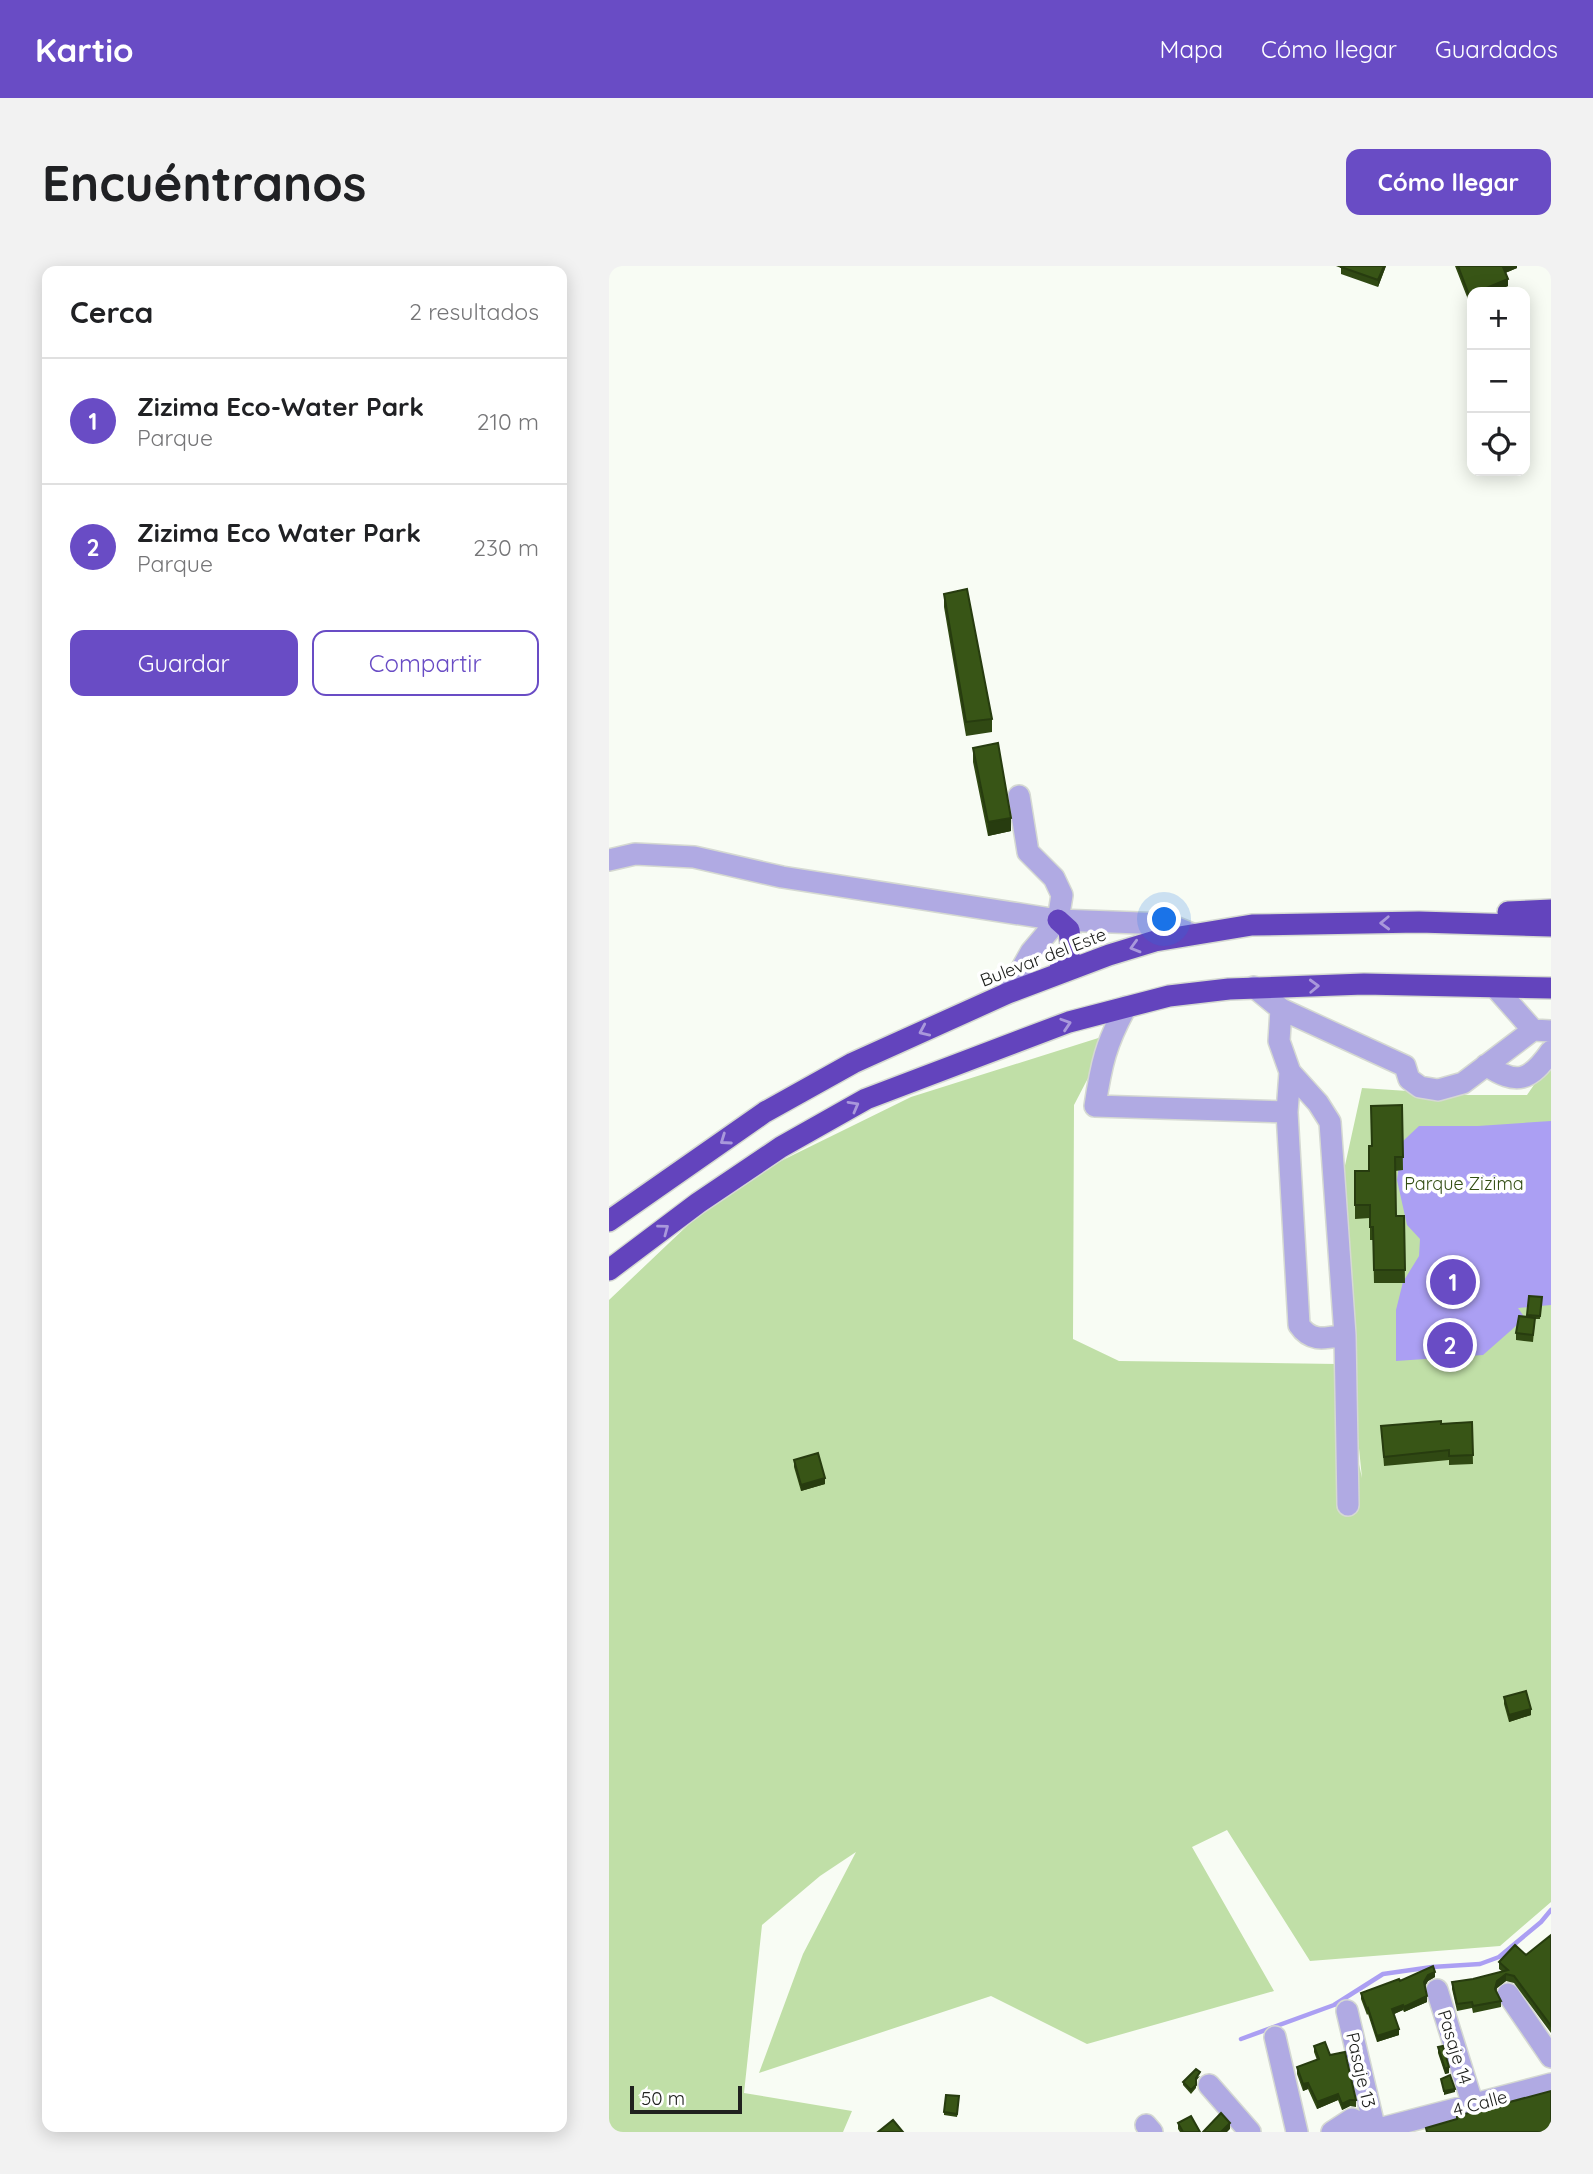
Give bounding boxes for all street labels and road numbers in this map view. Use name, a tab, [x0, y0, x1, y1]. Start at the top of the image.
street label: Bulevar del Este	[977, 922, 1109, 992]
street label: Pasaje 14	[1433, 2007, 1477, 2087]
street label: Pasaje 13	[1341, 2030, 1381, 2110]
street label: 4 Calle	[1450, 2085, 1510, 2121]

